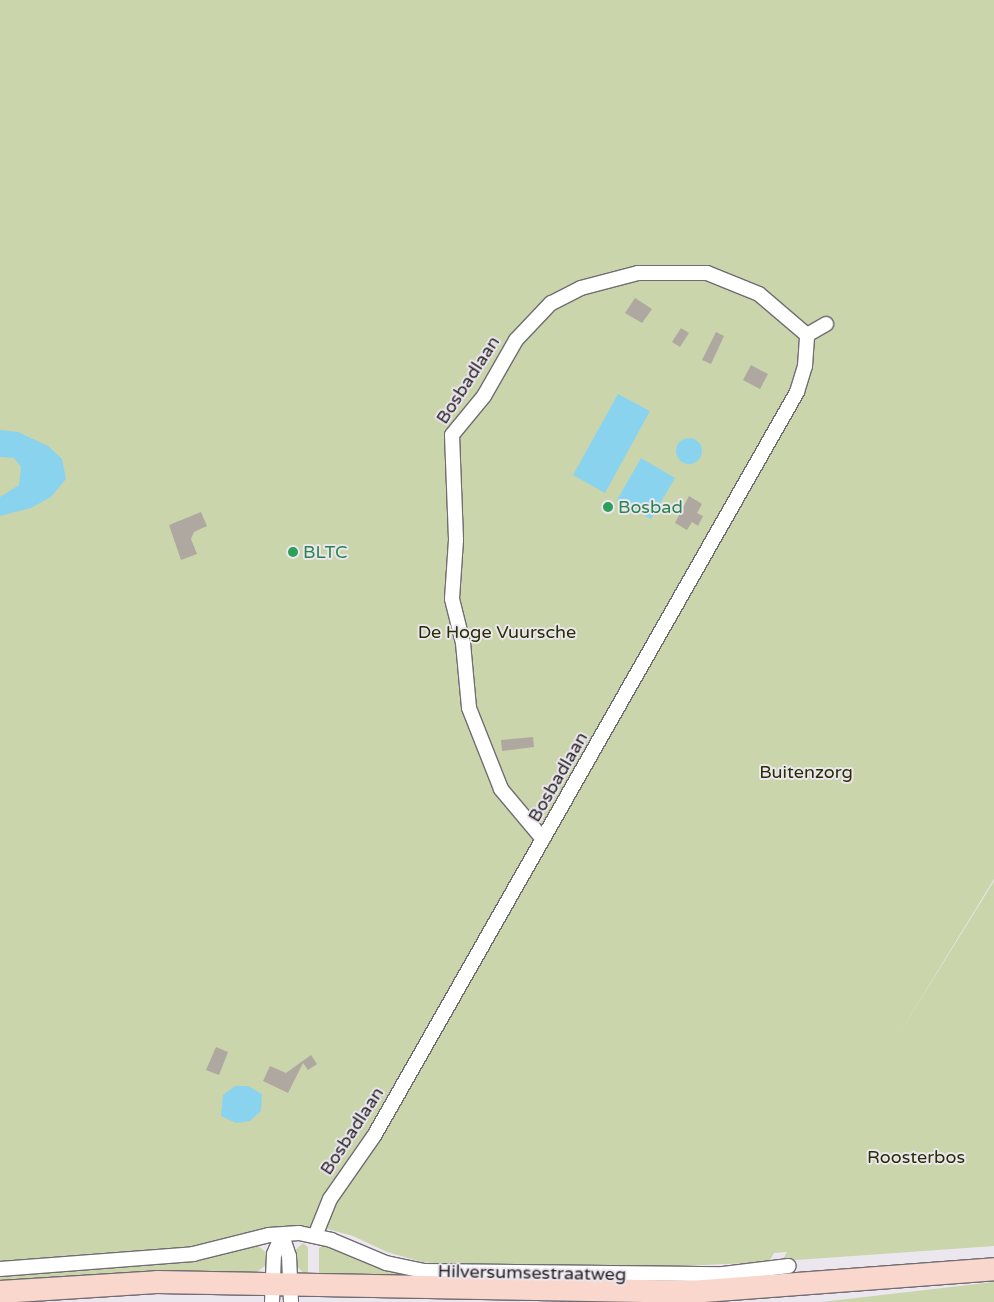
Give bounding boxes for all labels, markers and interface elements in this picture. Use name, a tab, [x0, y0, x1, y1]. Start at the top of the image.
street label: Bosbadlaan	[432, 332, 504, 428]
place label: Bosbad	[618, 496, 683, 518]
marker: Bosbad	[602, 501, 614, 513]
place label: BLTC	[303, 541, 348, 563]
marker: BLTC	[287, 546, 299, 558]
park label: De Hoge Vuursche	[418, 621, 576, 643]
street label: Bosbadlaan	[524, 728, 592, 826]
park label: Buitenzorg	[759, 761, 853, 783]
street label: Bosbadlaan	[316, 1083, 388, 1179]
park label: Roosterbos	[867, 1146, 965, 1168]
street label: Hilversumsestraatweg	[438, 1261, 626, 1285]

